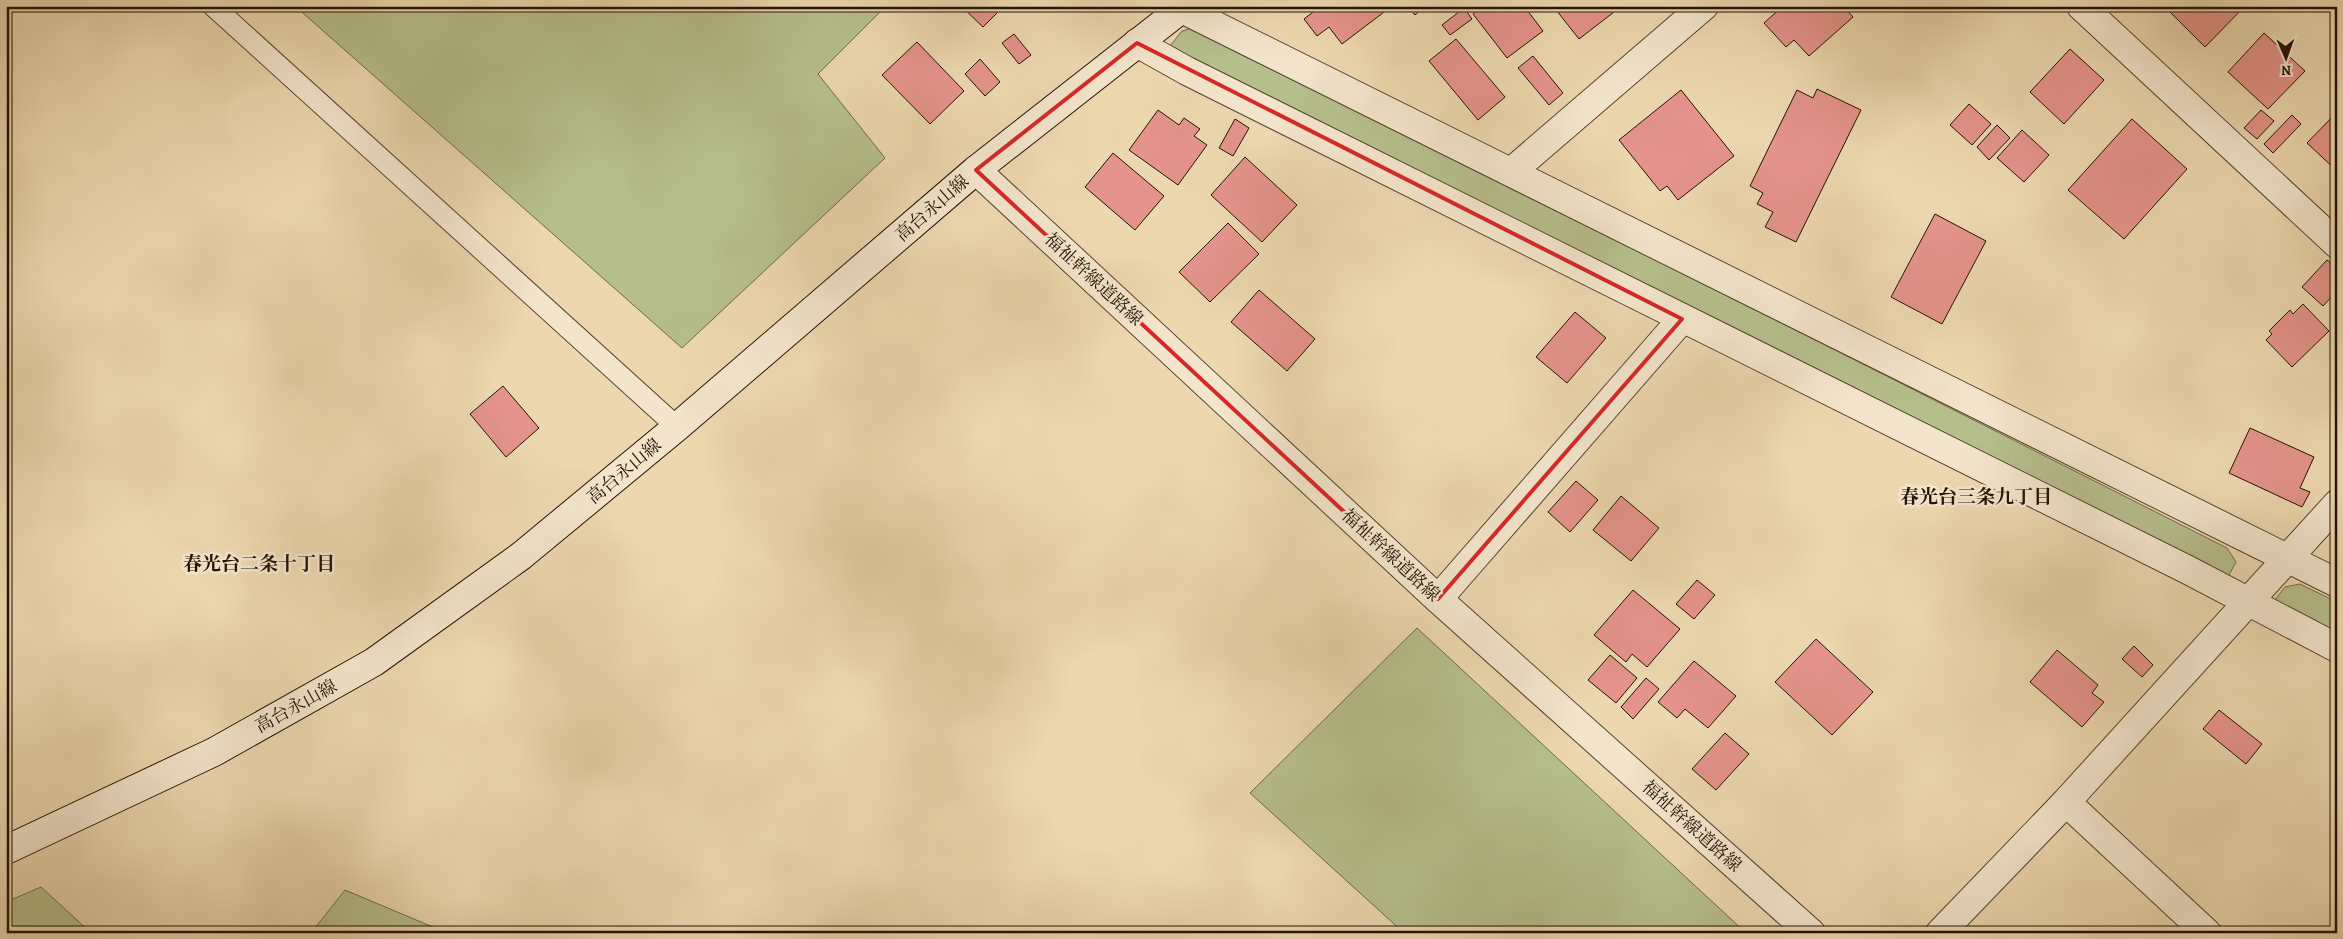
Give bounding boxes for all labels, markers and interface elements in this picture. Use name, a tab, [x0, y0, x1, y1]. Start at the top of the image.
north arrow	[2260, 32, 2310, 82]
text: N	[2281, 61, 2292, 80]
street label: 高台永山線	[890, 169, 974, 247]
street label: 福祉幹線道路線	[1040, 227, 1148, 331]
street label: 高台永山線	[582, 433, 666, 509]
district label: 春光台三条九丁目	[1900, 484, 2052, 510]
street label: 福祉幹線道路線	[1337, 503, 1445, 607]
district label: 春光台二条十丁目	[183, 551, 335, 577]
street label: 高台永山線	[251, 674, 341, 738]
street label: 福祉幹線道路線	[1637, 775, 1747, 877]

